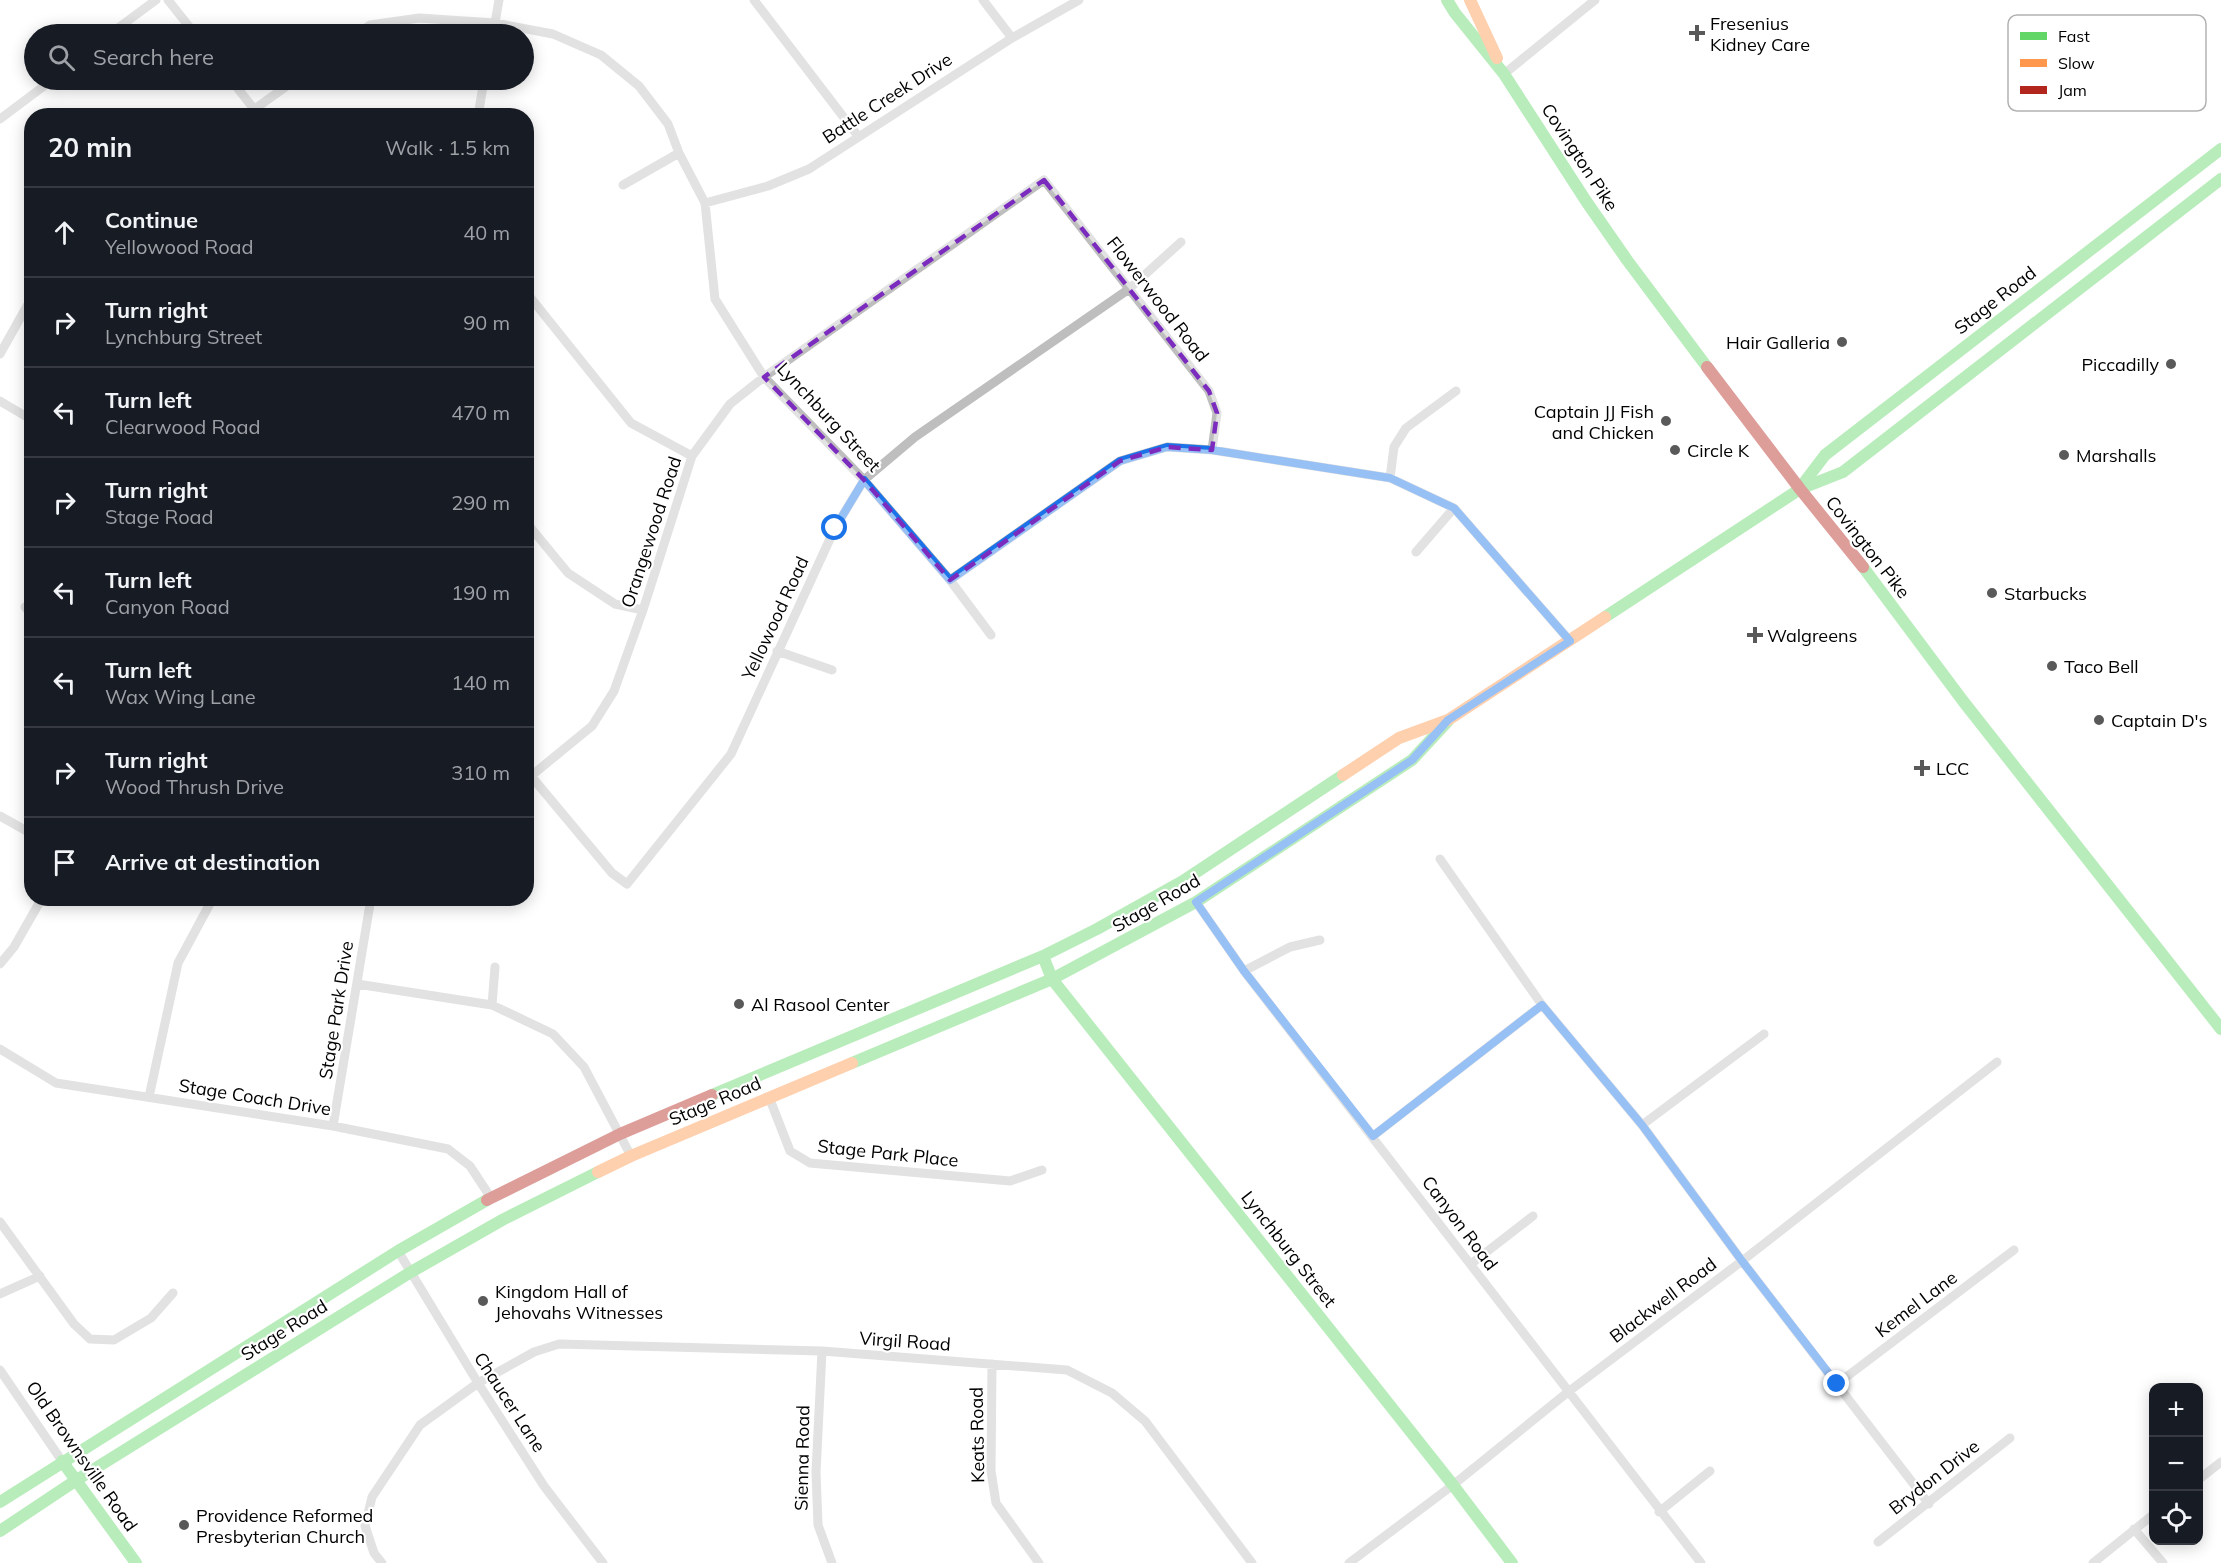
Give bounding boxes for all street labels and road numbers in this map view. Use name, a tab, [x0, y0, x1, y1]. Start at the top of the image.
street label: Battle Creek Drive	[818, 48, 956, 148]
street label: Covington Pike	[1537, 99, 1623, 215]
street label: Flowerwood Road	[1102, 232, 1214, 366]
street label: Stage Road	[1949, 261, 2041, 339]
street label: Lynchburg Street	[772, 357, 886, 477]
street label: Orangewood Road	[616, 453, 686, 611]
street label: Covington Pike	[1821, 491, 1915, 603]
street label: Yellowood Road	[736, 553, 814, 684]
street label: Stage Road	[1108, 869, 1204, 937]
street label: Stage Park Drive	[314, 939, 358, 1081]
street label: Stage Road	[666, 1071, 764, 1131]
street label: Stage Coach Drive	[177, 1074, 333, 1120]
street label: Stage Park Place	[816, 1134, 960, 1172]
street label: Canyon Road	[1417, 1171, 1503, 1275]
street label: Lynchburg Street	[1236, 1186, 1342, 1312]
street label: Blackwell Road	[1605, 1252, 1721, 1348]
street label: Kemel Lane	[1871, 1266, 1961, 1342]
street label: Stage Road	[236, 1294, 332, 1366]
street label: Virgil Road	[859, 1326, 951, 1356]
street label: Chaucer Lane	[469, 1348, 551, 1456]
street label: Old Brownsville Road	[21, 1376, 143, 1536]
street label: Keats Road	[965, 1387, 989, 1483]
street label: Sienna Road	[790, 1405, 814, 1511]
street label: Brydon Drive	[1884, 1435, 1984, 1519]

